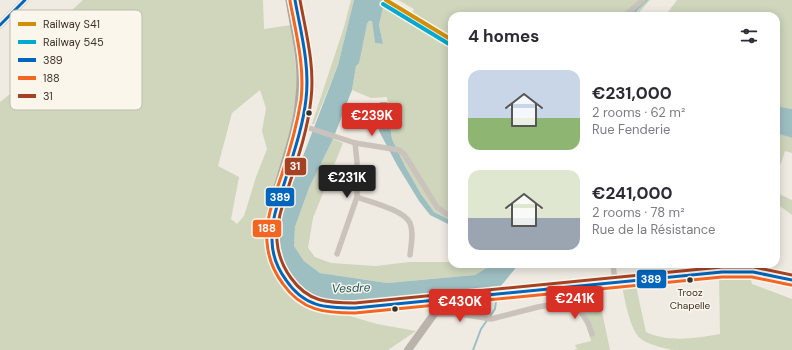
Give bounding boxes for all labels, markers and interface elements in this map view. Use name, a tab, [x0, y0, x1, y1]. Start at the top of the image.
legend	[10, 10, 142, 110]
text: Railway S41	[43, 17, 100, 31]
text: 4 homes	[468, 25, 539, 47]
icon: filters	[738, 25, 760, 47]
text: Railway 545	[43, 35, 104, 49]
text: 389	[43, 53, 63, 67]
text: 188	[43, 71, 60, 85]
text: €231,000	[592, 82, 672, 104]
icon: home	[500, 86, 548, 134]
text: 31	[43, 89, 53, 103]
pin: €239K	[344, 103, 400, 137]
text: 2 rooms · 62 m²	[592, 104, 685, 121]
text: €239K	[351, 107, 393, 124]
unlabelled marker	[304, 108, 314, 118]
text: Rue Fenderie	[592, 121, 670, 138]
line badge: 31	[284, 157, 307, 176]
text: 31	[290, 159, 300, 173]
pin: €231K	[319, 165, 375, 199]
text: €231K	[328, 169, 366, 186]
text: €241,000	[592, 182, 672, 204]
icon: home	[500, 186, 548, 234]
line badge: 389	[265, 187, 295, 207]
text: 389	[270, 190, 290, 204]
text: 2 rooms · 78 m²	[592, 204, 684, 221]
line badge: 188	[252, 219, 282, 238]
text: 188	[258, 221, 276, 235]
text: Rue de la Résistance	[592, 221, 716, 238]
line badge: 389	[636, 269, 667, 289]
text: 389	[641, 272, 661, 286]
marker: Trooz Chapelle	[685, 275, 695, 285]
water label: Vesdre	[331, 279, 371, 297]
pin: €241K	[547, 286, 603, 320]
place label: Trooz Chapelle	[670, 286, 711, 312]
pin: €430K	[432, 289, 488, 323]
text: €241K	[555, 290, 595, 307]
text: €430K	[438, 293, 482, 310]
unlabelled marker	[390, 304, 400, 314]

